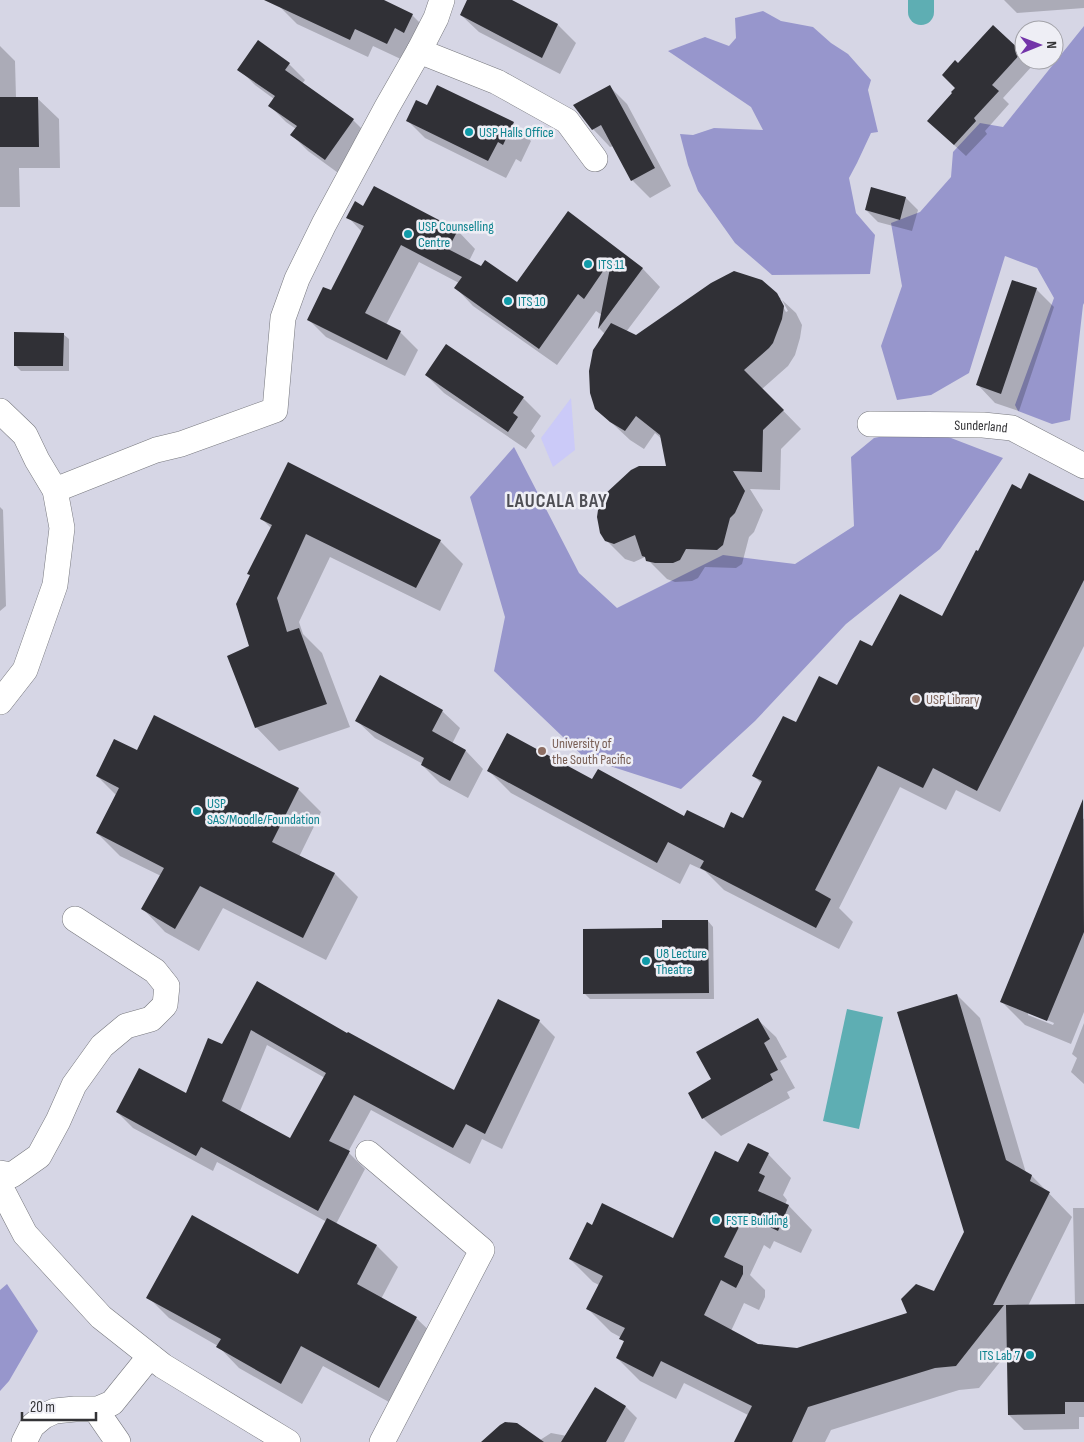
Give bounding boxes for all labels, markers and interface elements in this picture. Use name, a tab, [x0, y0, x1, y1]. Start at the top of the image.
north arrow	[1014, 20, 1064, 70]
text: N	[1043, 41, 1060, 49]
place label: USP Halls Office	[479, 124, 554, 141]
marker: USP Halls Office	[463, 126, 475, 138]
place label: USP Counselling Centre	[418, 218, 494, 251]
marker: USP Counselling Centre	[402, 228, 414, 240]
place label: ITS 11	[598, 256, 625, 273]
marker: ITS 11	[582, 258, 594, 270]
place label: ITS 10	[518, 293, 546, 310]
marker: ITS 10	[502, 295, 514, 307]
street label: Sunderland	[954, 417, 1008, 437]
district label: LAUCALA BAY	[506, 490, 608, 513]
place label: USP Library	[926, 691, 980, 708]
marker: USP Library	[910, 693, 922, 705]
place label: University of the South Pacific	[552, 735, 631, 768]
marker: University of the South Pacific	[536, 745, 548, 757]
place label: USP SAS/Moodle/Foundation	[207, 795, 320, 828]
marker: USP SAS/Moodle/Foundation	[191, 805, 203, 817]
place label: U8 Lecture Theatre	[656, 945, 707, 978]
marker: U8 Lecture Theatre	[640, 955, 652, 967]
place label: FSTE Building	[726, 1212, 789, 1229]
marker: FSTE Building	[710, 1214, 722, 1226]
place label: ITS Lab 7	[979, 1347, 1020, 1364]
marker: ITS Lab 7	[1024, 1349, 1036, 1361]
scale bar	[22, 1390, 96, 1422]
text: 20 m	[30, 1398, 55, 1417]

